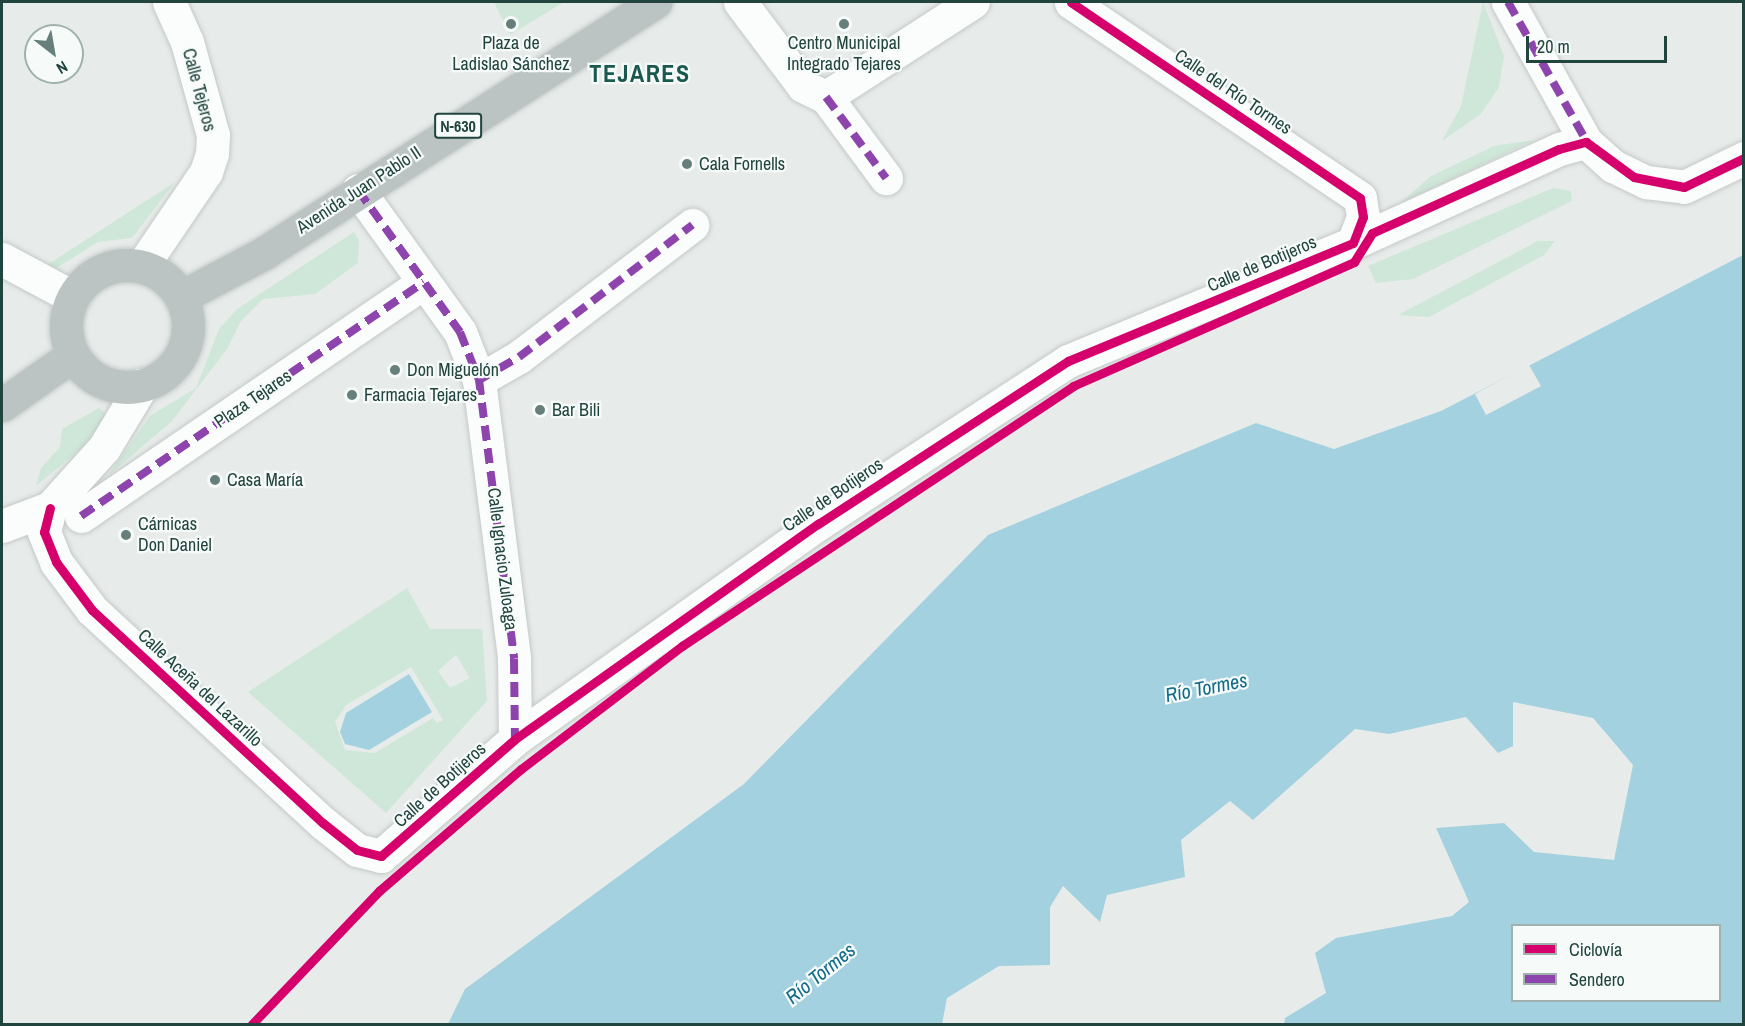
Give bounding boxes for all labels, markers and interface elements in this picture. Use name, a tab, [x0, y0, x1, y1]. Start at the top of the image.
marker: Plaza de Ladislao Sánchez	[504, 17, 518, 31]
marker: Centro Municipal Integrado Tejares	[837, 17, 851, 31]
north arrow	[24, 24, 84, 84]
scale bar	[1529, 24, 1670, 62]
place label: Plaza de Ladislao Sánchez	[452, 33, 570, 76]
place label: Centro Municipal Integrado Tejares	[787, 33, 901, 76]
text: 20 m	[1537, 34, 1570, 59]
street label: Calle del Río Tormes	[1170, 45, 1296, 139]
street label: Calle Tejeros	[178, 46, 220, 134]
text: N	[53, 56, 72, 80]
district label: TEJARES	[589, 60, 691, 88]
road number: N-630	[434, 113, 482, 139]
street label: Avenida Juan Pablo II	[293, 142, 425, 238]
place label: Cala Fornells	[699, 153, 785, 175]
marker: Cala Fornells	[680, 157, 694, 171]
street label: Calle de Botijeros	[1204, 231, 1320, 297]
place label: Don Miguelón	[407, 359, 499, 381]
marker: Don Miguelón	[388, 363, 402, 377]
street label: Plaza Tejares	[210, 365, 296, 433]
place label: Farmacia Tejares	[364, 384, 477, 406]
marker: Farmacia Tejares	[345, 388, 359, 402]
place label: Bar Bili	[552, 399, 600, 421]
marker: Bar Bili	[533, 403, 547, 417]
street label: Calle de Botijeros	[779, 453, 887, 537]
place label: Casa María	[227, 469, 303, 491]
marker: Casa María	[208, 473, 222, 487]
street label: Calle Ignacio Zuloaga	[483, 486, 521, 632]
place label: Cárnicas Don Daniel	[138, 514, 212, 556]
marker: Cárnicas Don Daniel	[119, 528, 133, 542]
street label: Calle Aceña del Lazarillo	[133, 624, 267, 752]
water label: Río Tormes	[1163, 667, 1249, 707]
street label: Calle de Botijeros	[389, 738, 491, 832]
legend	[1511, 924, 1721, 1002]
water label: Río Tormes	[780, 937, 860, 1009]
text: Ciclovía	[1569, 937, 1622, 962]
text: Sendero	[1569, 967, 1625, 992]

